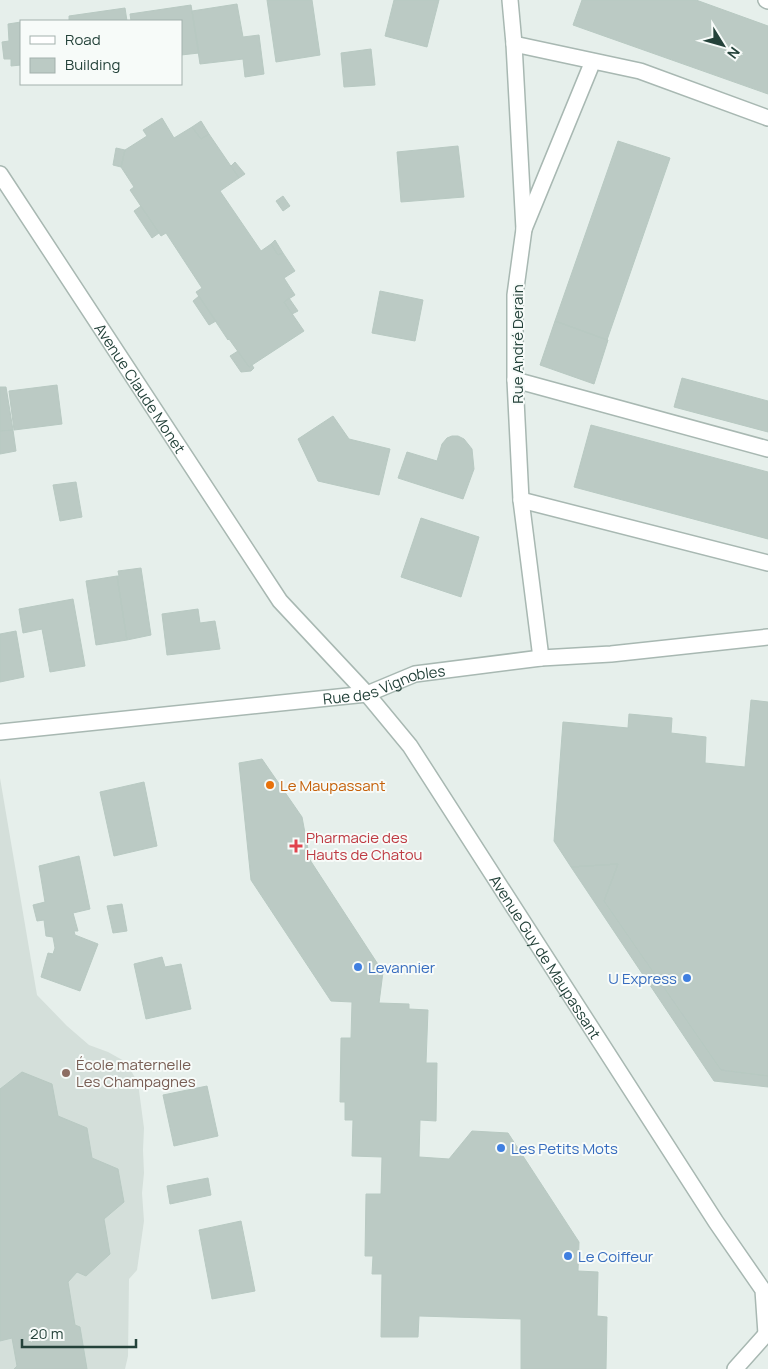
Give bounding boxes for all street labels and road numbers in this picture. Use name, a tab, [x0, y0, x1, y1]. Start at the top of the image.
street label: Rue André Derain	[507, 284, 528, 404]
street label: Avenue Claude Monet	[90, 319, 191, 457]
street label: Rue des Vignobles	[322, 660, 447, 709]
street label: Avenue Guy de Maupassant	[485, 870, 606, 1043]

